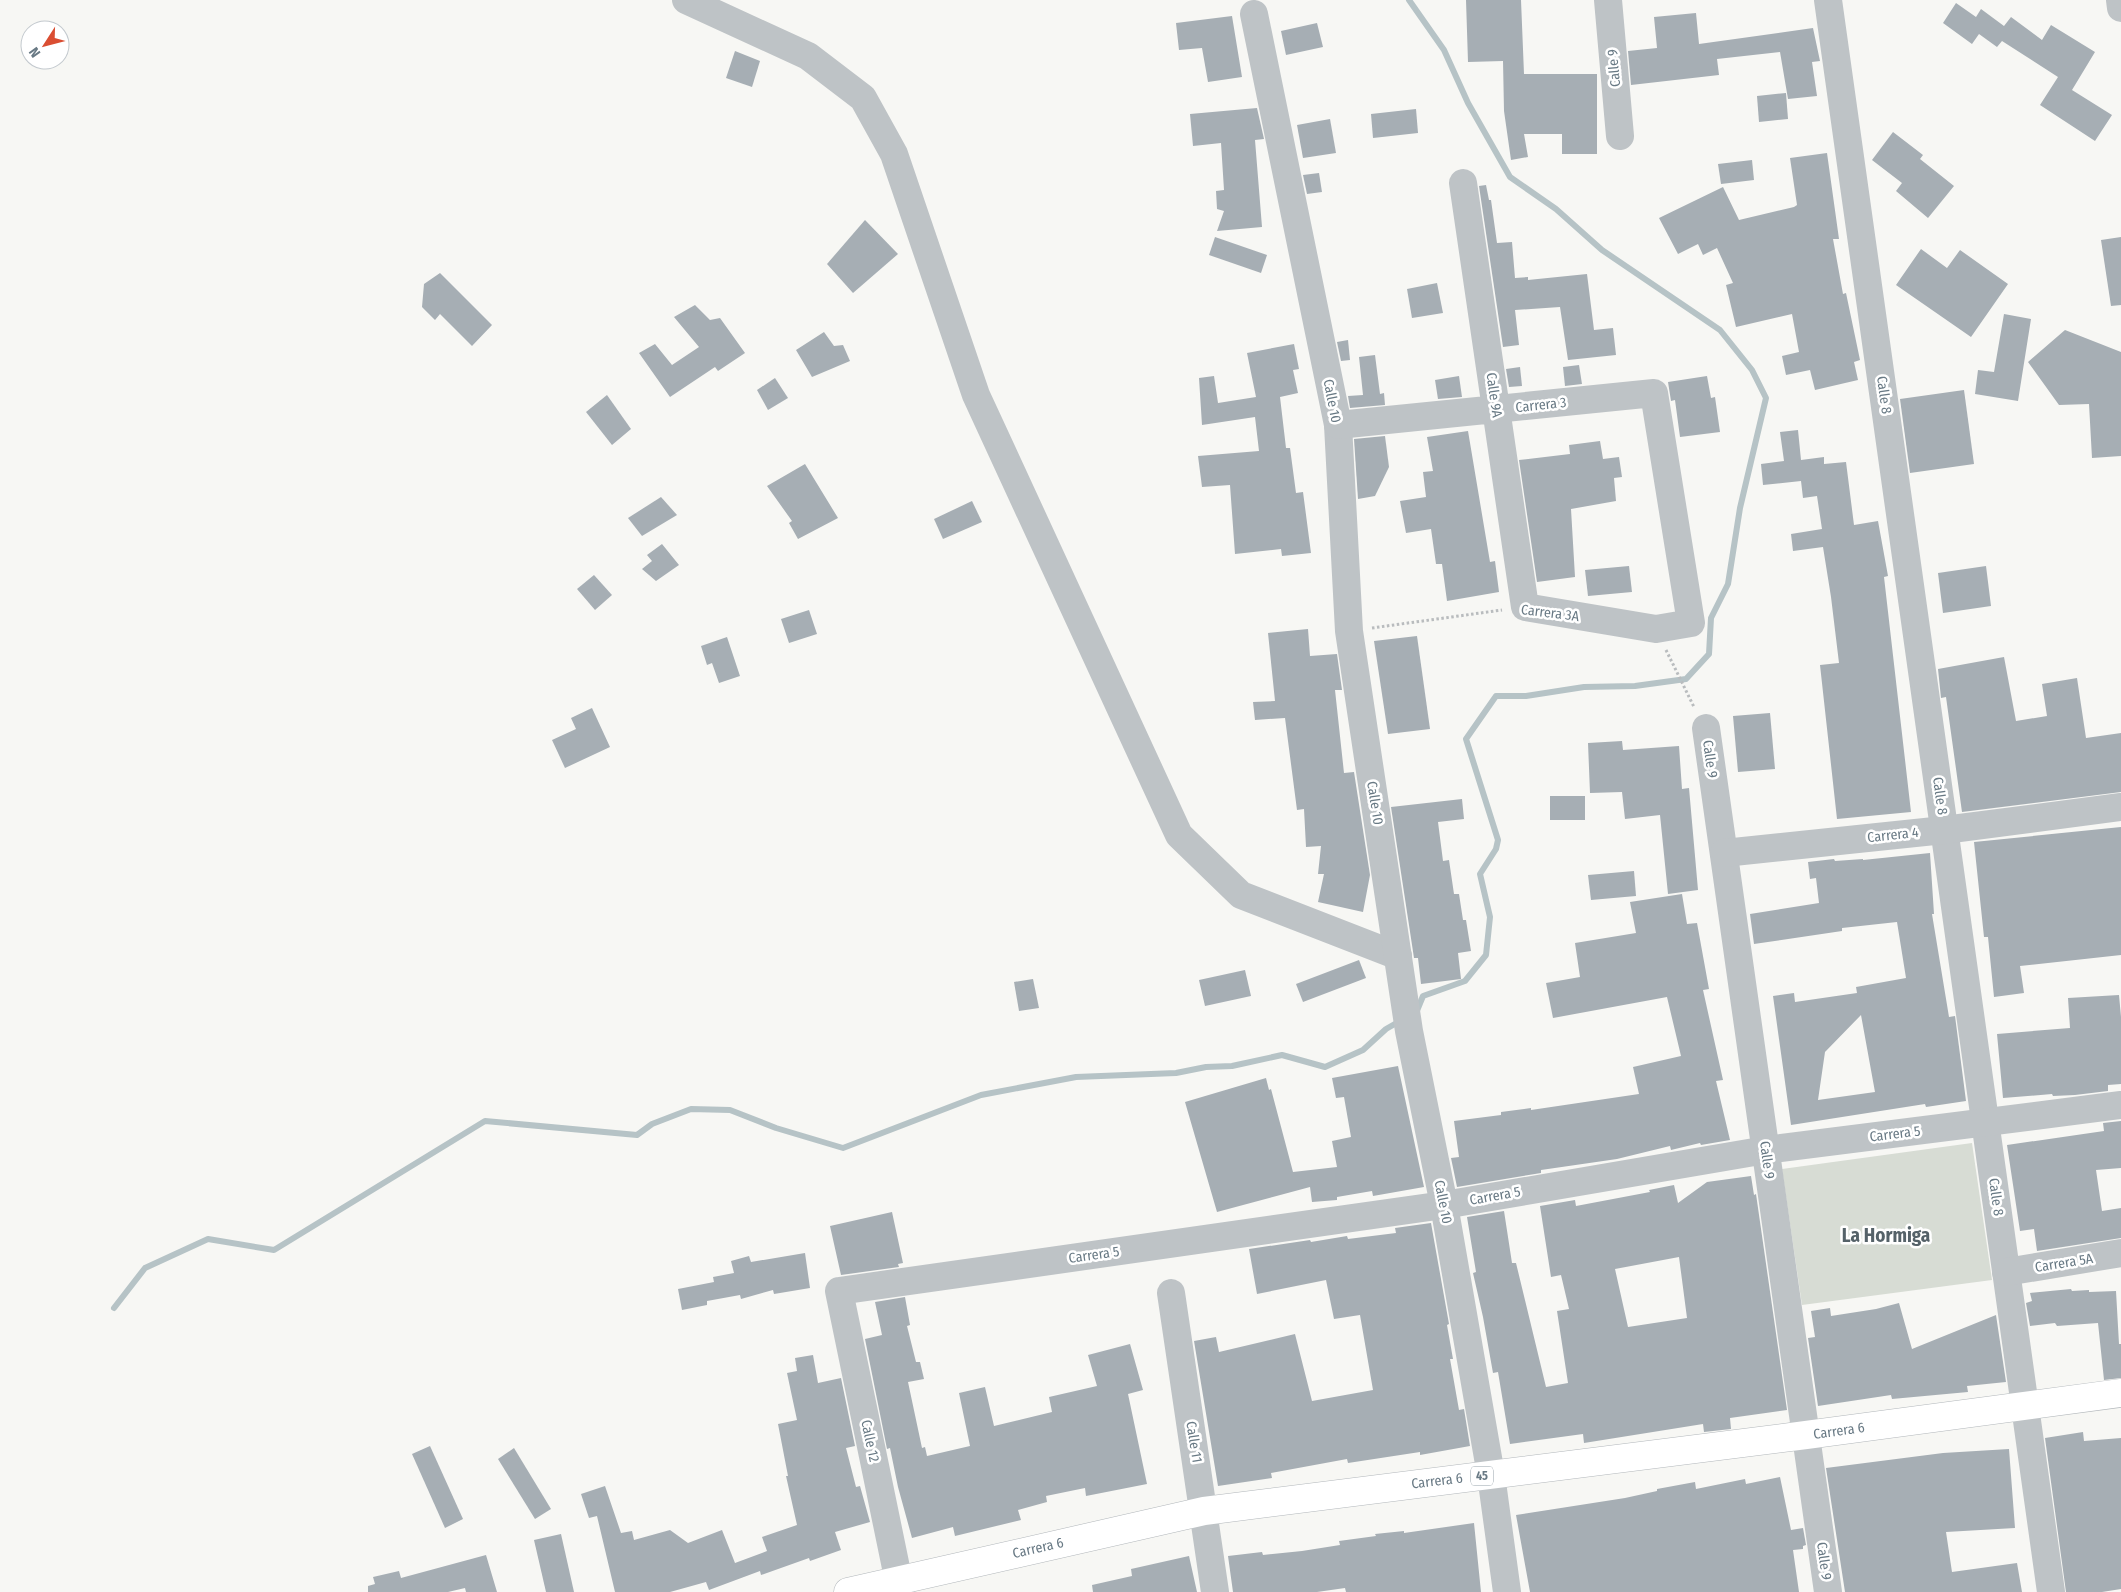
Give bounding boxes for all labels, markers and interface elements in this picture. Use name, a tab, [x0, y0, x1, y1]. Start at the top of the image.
north arrow	[20, 20, 70, 70]
text: N	[26, 44, 44, 61]
street label: Calle 9	[1604, 48, 1624, 88]
street label: Calle 9A	[1482, 371, 1506, 419]
street label: Calle 8	[1873, 375, 1895, 415]
street label: Calle 10	[1319, 378, 1345, 424]
street label: Carrera 3	[1515, 394, 1567, 416]
street label: Carrera 3A	[1520, 601, 1581, 625]
street label: Calle 9	[1699, 739, 1721, 779]
street label: Calle 8	[1929, 776, 1951, 816]
street label: Calle 10	[1363, 780, 1387, 826]
street label: Carrera 4	[1866, 824, 1920, 846]
street label: Carrera 5	[1869, 1122, 1921, 1146]
street label: Calle 9	[1756, 1140, 1778, 1180]
street label: Calle 8	[1985, 1177, 2007, 1217]
street label: Calle 10	[1430, 1179, 1456, 1225]
street label: Carrera 5	[1468, 1183, 1522, 1209]
district label: La Hormiga	[1842, 1224, 1930, 1247]
street label: Carrera 5	[1067, 1243, 1121, 1267]
street label: Carrera 5A	[2034, 1250, 2095, 1276]
street label: Calle 12	[857, 1418, 883, 1464]
street label: Carrera 6	[1812, 1419, 1866, 1443]
street label: Calle 11	[1182, 1420, 1206, 1464]
road number: 45	[1471, 1466, 1493, 1485]
street label: Carrera 6	[1410, 1469, 1464, 1493]
street label: Carrera 6	[1011, 1534, 1065, 1562]
street label: Calle 9	[1813, 1541, 1835, 1581]

